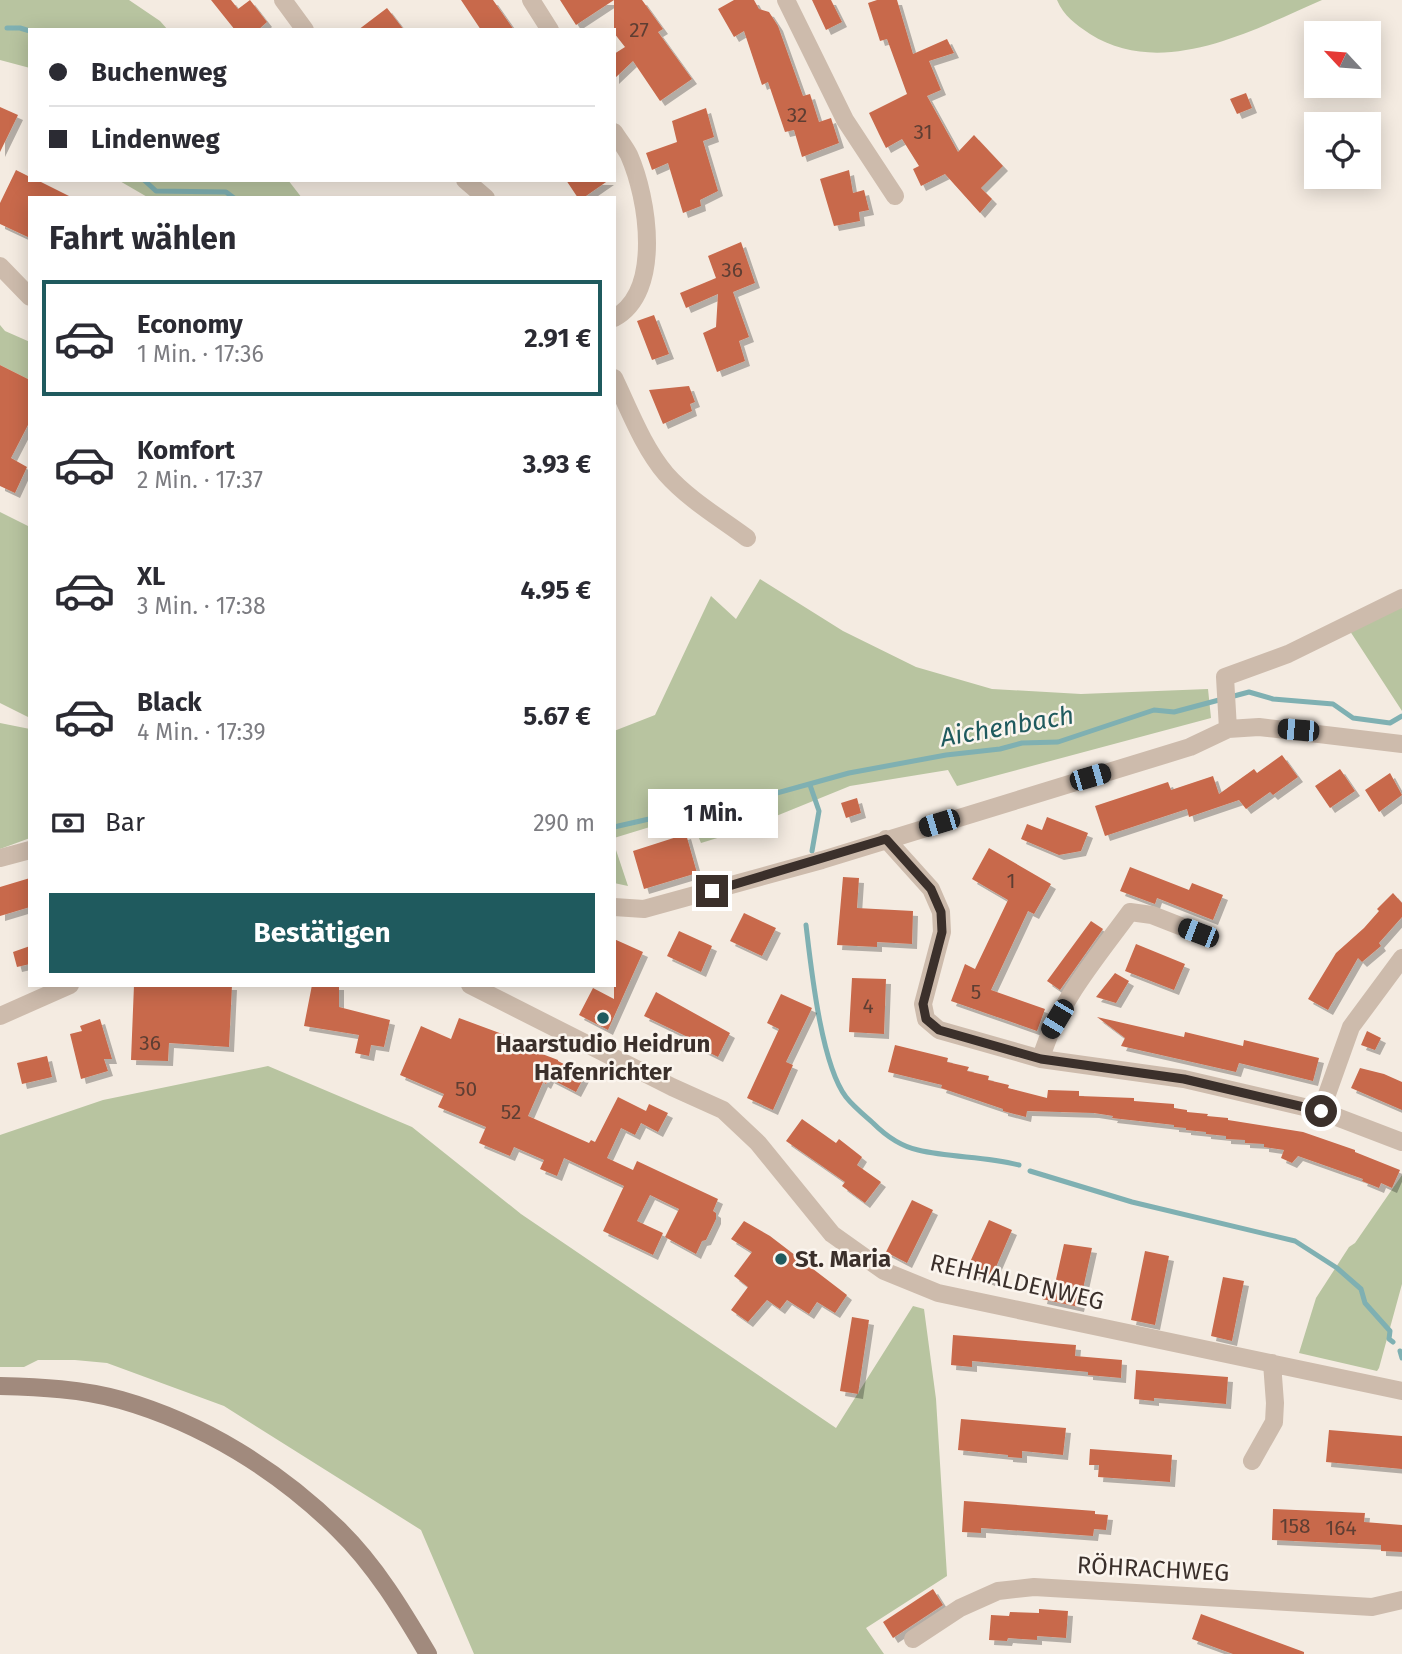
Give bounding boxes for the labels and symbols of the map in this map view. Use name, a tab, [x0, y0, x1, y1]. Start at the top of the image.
house number: 27	[629, 17, 649, 43]
north arrow	[1304, 21, 1381, 98]
house number: 32	[787, 102, 807, 128]
house number: 31	[913, 119, 933, 145]
house number: 36	[721, 257, 743, 283]
water label: Aichenbach	[937, 699, 1076, 754]
car	[1277, 718, 1320, 742]
car	[1067, 761, 1114, 793]
callout: 1 Min.	[647, 790, 777, 838]
car	[916, 807, 963, 839]
house number: 1	[1006, 868, 1016, 894]
route end	[696, 875, 728, 907]
car	[1175, 916, 1222, 950]
house number: 5	[971, 979, 981, 1005]
house number: 4	[862, 993, 874, 1019]
car	[1038, 996, 1077, 1042]
marker: Haarstudio Heidrun Hafenrichter	[595, 1010, 611, 1026]
house number: 36	[139, 1030, 161, 1056]
place label: Haarstudio Heidrun Hafenrichter	[496, 1030, 710, 1086]
house number: 50	[455, 1076, 477, 1102]
route start	[1305, 1095, 1337, 1127]
house number: 52	[501, 1099, 521, 1125]
place label: St. Maria	[795, 1245, 891, 1273]
street label: REHHALDENWEG	[927, 1248, 1107, 1316]
marker: St. Maria	[773, 1251, 789, 1267]
house number: 158	[1279, 1513, 1311, 1539]
house number: 164	[1325, 1515, 1357, 1541]
street label: RÖHRACHWEG	[1076, 1551, 1230, 1587]

